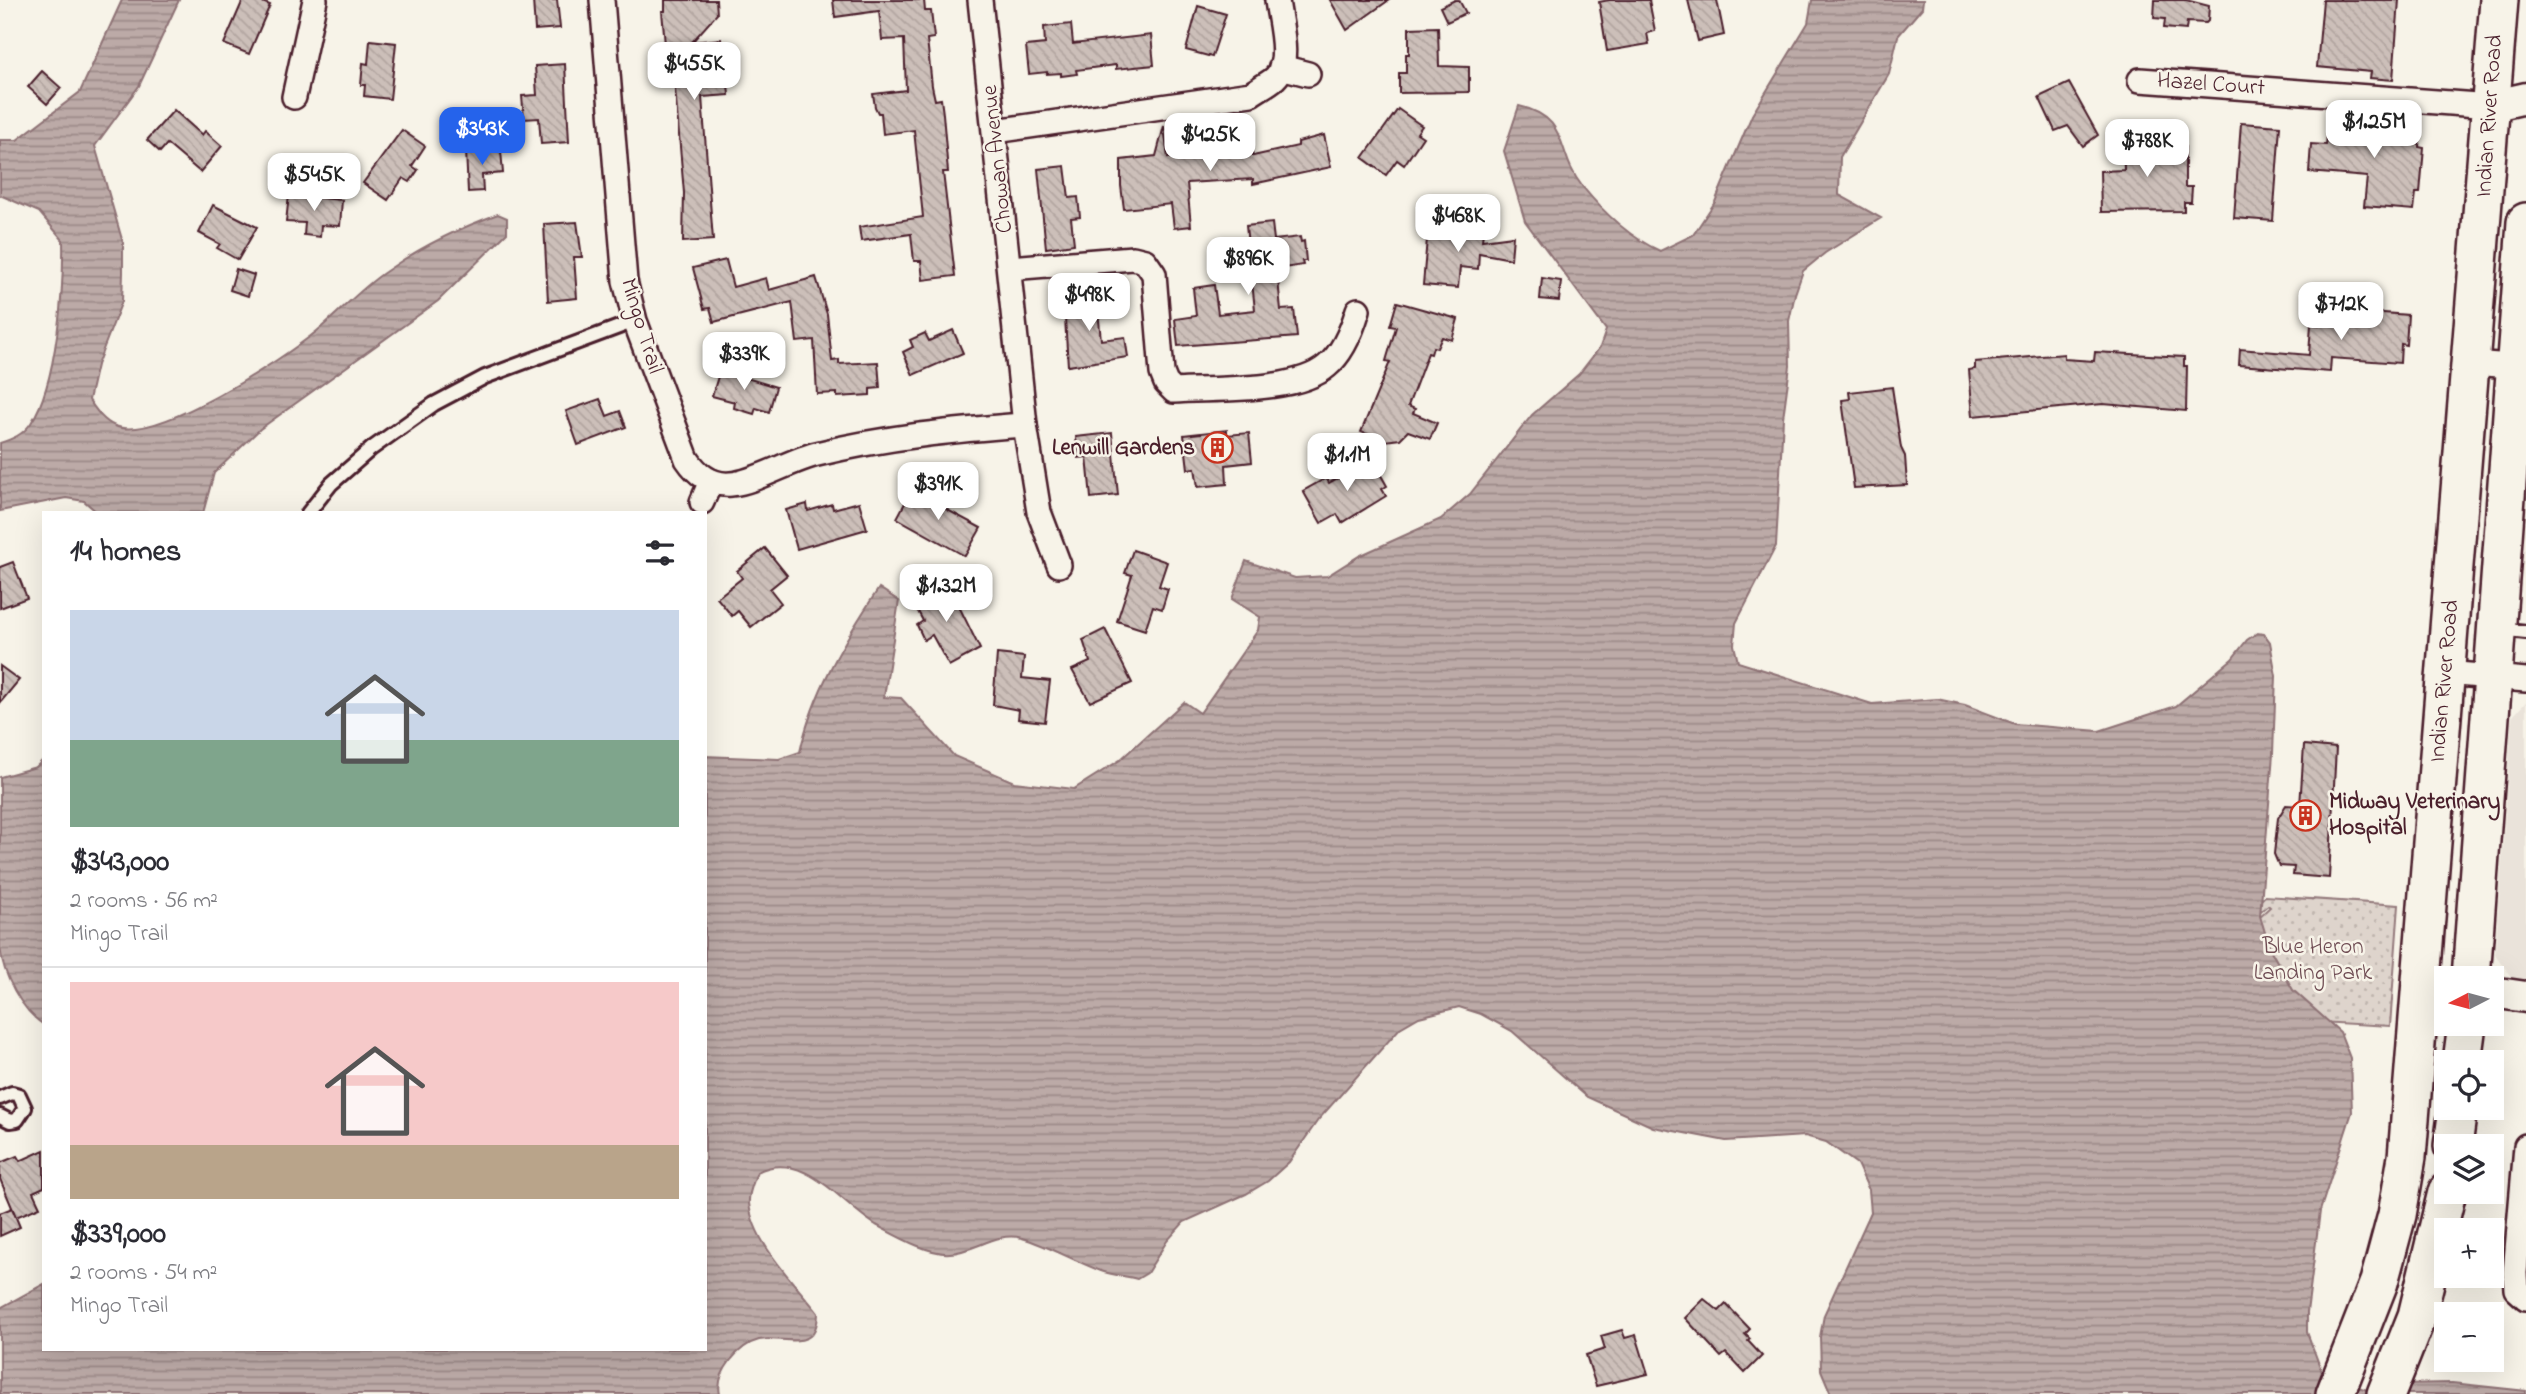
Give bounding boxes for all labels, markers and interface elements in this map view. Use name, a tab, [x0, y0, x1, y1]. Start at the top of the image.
street label: Indian River Road	[2468, 34, 2512, 198]
pin: $455K	[645, 42, 743, 102]
text: $455K	[664, 48, 724, 81]
street label: Hazel Court	[2156, 65, 2266, 105]
street label: Chowan Avenue	[974, 83, 1022, 235]
pin: $1.25M	[2317, 100, 2431, 160]
text: $1.25M	[2342, 106, 2406, 139]
pin: $343K	[433, 108, 531, 167]
text: $343K	[455, 113, 509, 146]
pin: $425K	[1161, 114, 1259, 173]
text: $425K	[1180, 119, 1240, 152]
pin: $788K	[2098, 120, 2196, 179]
text: $788K	[2121, 125, 2173, 158]
pin: $545K	[265, 154, 363, 213]
text: $545K	[284, 159, 344, 192]
pin: $468K	[1409, 194, 1507, 254]
text: $468K	[1431, 200, 1485, 233]
pin: $896K	[1199, 238, 1297, 297]
text: $896K	[1223, 243, 1273, 276]
street label: Mingo Trail	[610, 274, 671, 378]
pin: $498K	[1040, 274, 1138, 333]
text: $498K	[1064, 279, 1114, 312]
pin: $712K	[2292, 282, 2390, 342]
text: $712K	[2314, 288, 2368, 321]
pin: $339K	[695, 332, 793, 392]
text: $339K	[719, 338, 770, 371]
building icon: Lenwill Gardens	[1201, 431, 1235, 465]
place label: Lenwill Gardens	[1052, 432, 1195, 465]
pin: $1.1M	[1298, 434, 1396, 493]
text: $1.1M	[1323, 439, 1371, 472]
pin: $391K	[889, 462, 987, 522]
text: $391K	[914, 468, 962, 501]
text: 14 homes	[70, 531, 181, 575]
icon: filters	[641, 534, 679, 572]
pin: $1.32M	[889, 564, 1003, 624]
text: $1.32M	[916, 570, 976, 603]
street label: Indian River Road	[2421, 598, 2469, 764]
icon: home	[312, 656, 438, 782]
place label: Midway Veterinary Hospital	[2329, 786, 2500, 845]
building icon: Midway Veterinary Hospital	[2289, 798, 2323, 832]
text: $343,000	[70, 841, 169, 885]
text: 2 rooms · 56 m²	[70, 885, 218, 918]
text: Mingo Trail	[70, 918, 168, 951]
park label: Blue Heron Landing Park	[2254, 931, 2373, 991]
north arrow	[2434, 966, 2504, 1036]
map controls	[2434, 966, 2504, 1372]
icon: home	[312, 1028, 438, 1154]
button: locate	[2434, 1050, 2504, 1120]
button: layers	[2434, 1134, 2504, 1204]
text: $339,000	[70, 1213, 166, 1257]
button: +	[2434, 1218, 2504, 1288]
text: 2 rooms · 54 m²	[70, 1257, 217, 1290]
text: Mingo Trail	[70, 1290, 168, 1323]
button: −	[2434, 1302, 2504, 1372]

